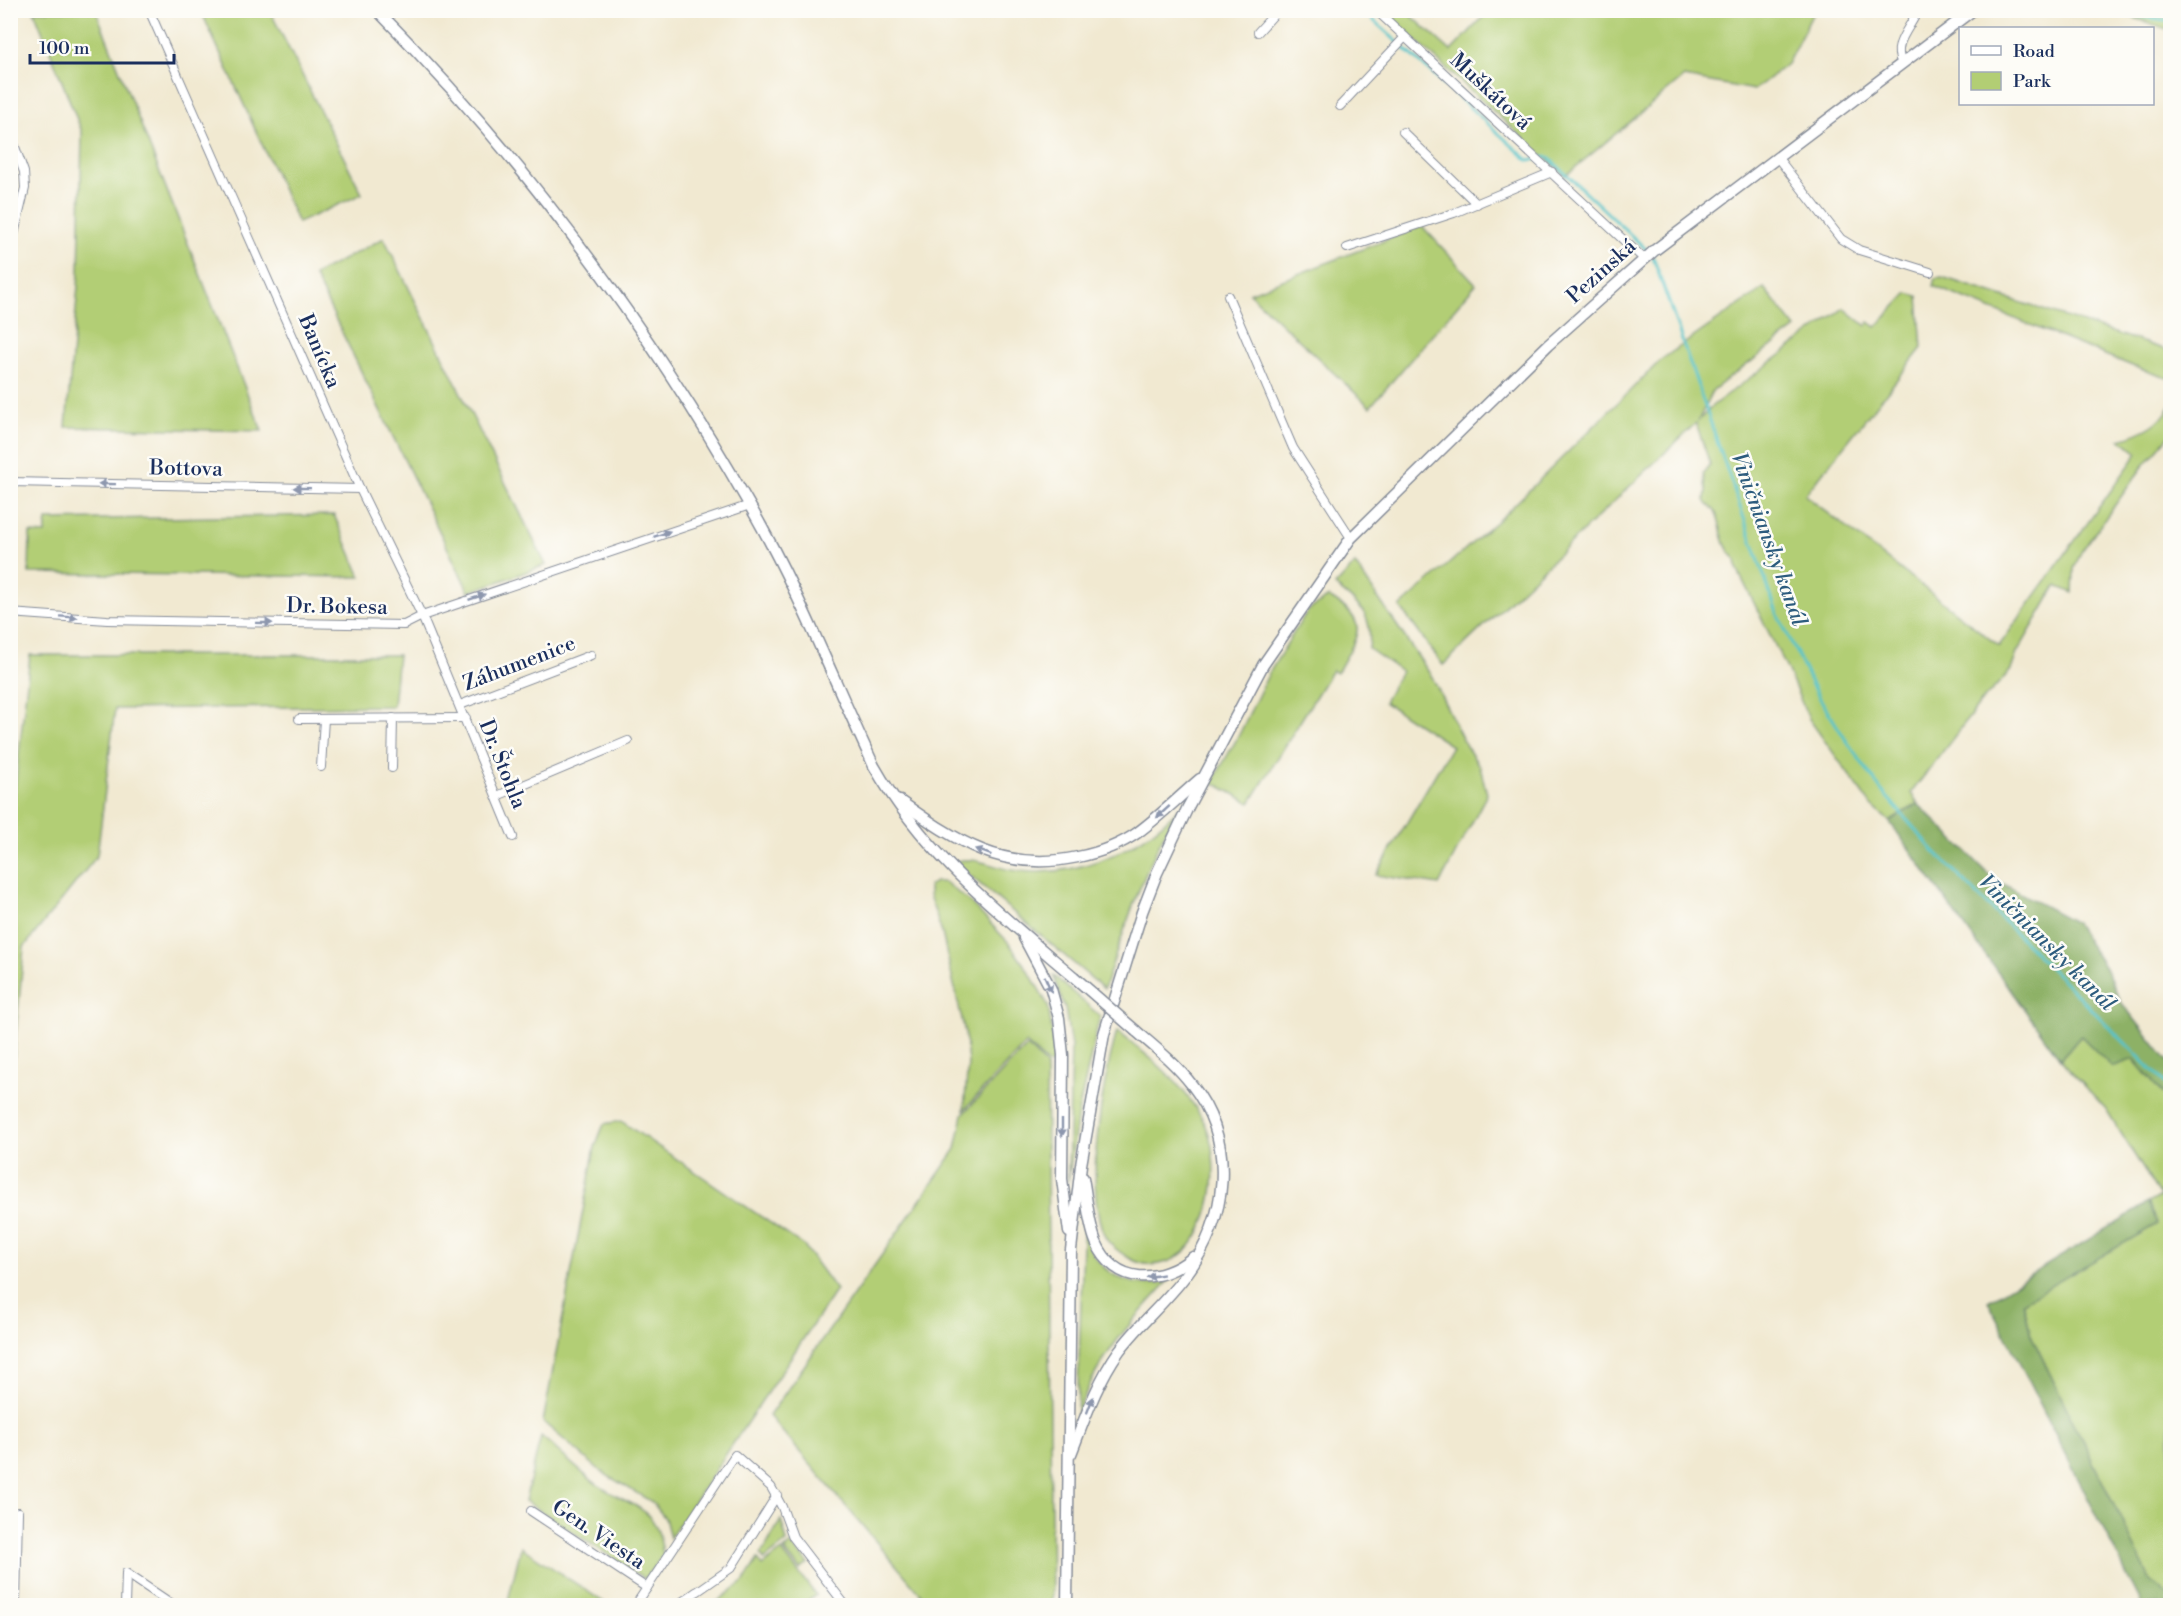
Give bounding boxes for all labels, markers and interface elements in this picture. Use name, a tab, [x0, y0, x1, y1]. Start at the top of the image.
scale bar	[30, 27, 174, 65]
legend	[1959, 27, 2154, 105]
text: 100 m	[39, 37, 90, 60]
text: Road	[2013, 40, 2056, 63]
street label: Muškátová	[1444, 48, 1537, 136]
text: Park	[2013, 70, 2052, 93]
street label: Pezinská	[1562, 234, 1642, 310]
street label: Banícka	[292, 310, 346, 393]
water label: Viničniansky kanál	[1725, 449, 1813, 630]
street label: Bottova	[148, 455, 223, 483]
one-way arrow	[97, 479, 116, 489]
one-way arrow	[292, 483, 311, 493]
one-way arrow	[653, 529, 671, 539]
one-way arrow	[468, 592, 486, 602]
street label: Dr. Bokesa	[286, 593, 388, 621]
one-way arrow	[59, 612, 78, 622]
one-way arrow	[254, 618, 273, 627]
street label: Záhumenice	[459, 631, 579, 697]
street label: Dr. Štohla	[472, 715, 535, 813]
one-way arrow	[1156, 804, 1170, 818]
one-way arrow	[974, 846, 992, 856]
water label: Viničniansky kanál	[1973, 869, 2121, 1017]
one-way arrow	[1044, 975, 1053, 993]
one-way arrow	[1058, 1118, 1067, 1137]
one-way arrow	[1146, 1271, 1165, 1280]
one-way arrow	[1086, 1396, 1095, 1414]
street label: Gen. Viesta	[547, 1494, 650, 1576]

